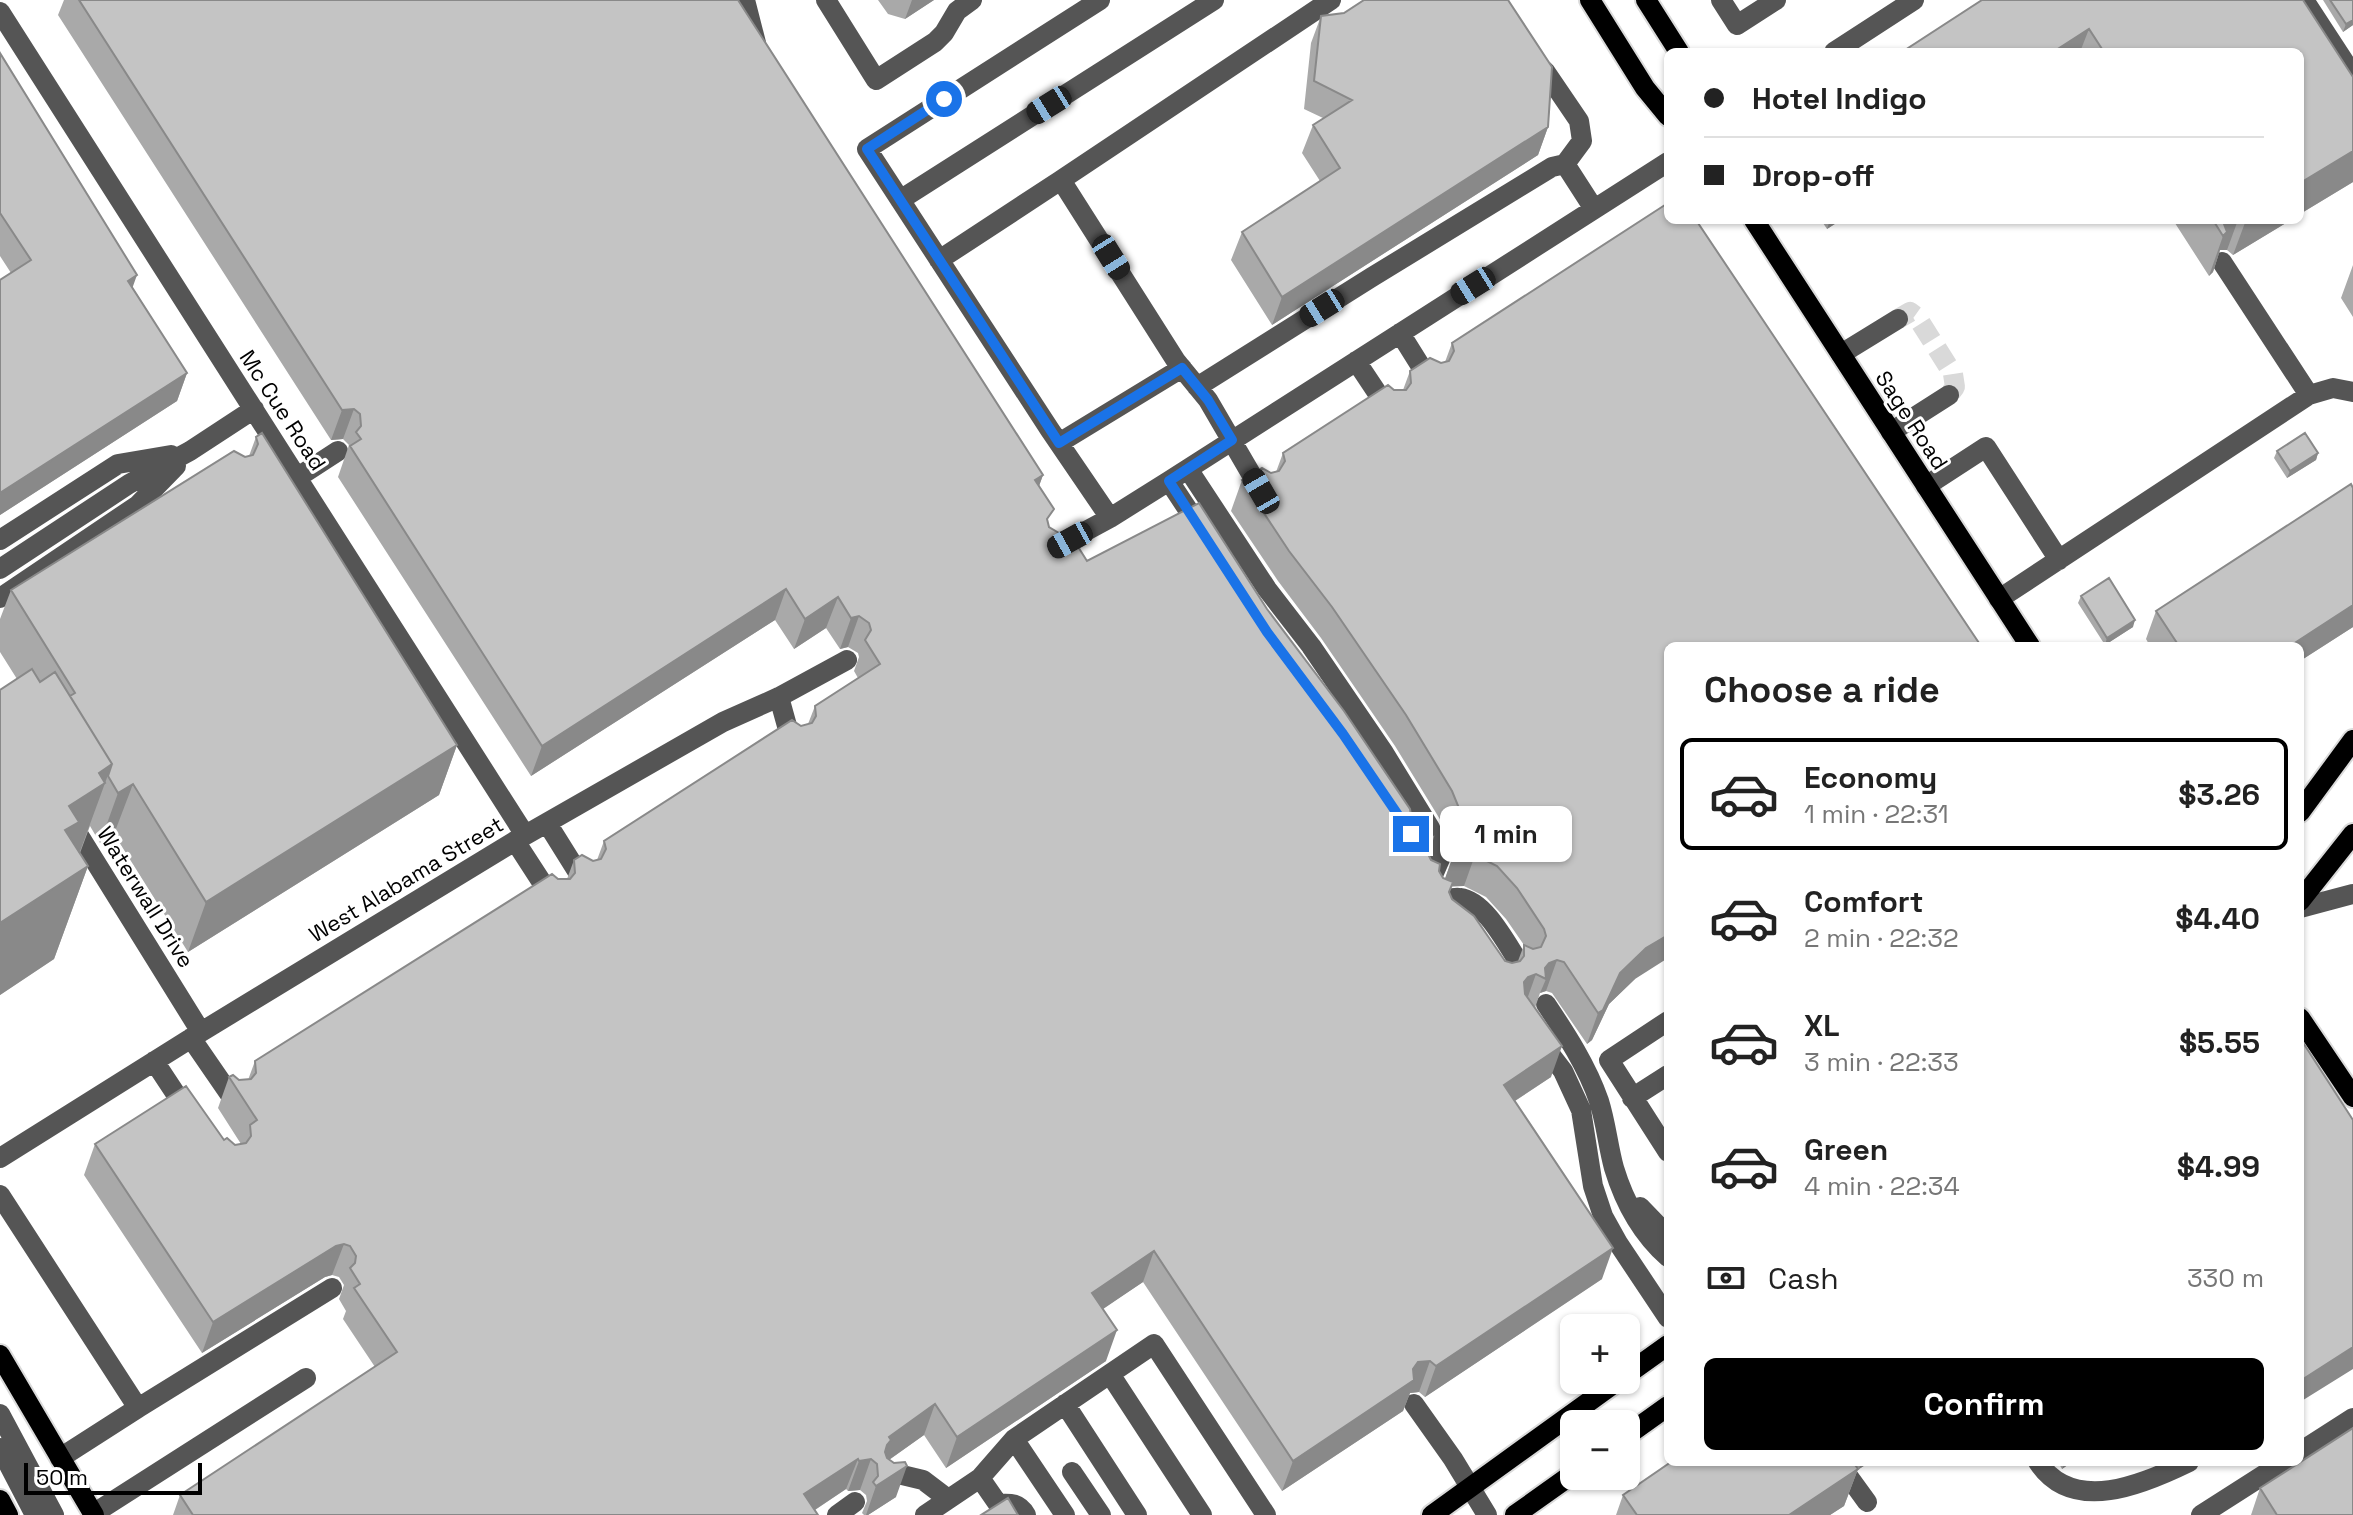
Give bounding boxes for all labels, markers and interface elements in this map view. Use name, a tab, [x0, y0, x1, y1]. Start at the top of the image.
text: Hotel Indigo	[1752, 79, 1927, 118]
route start	[926, 81, 962, 117]
car	[1022, 82, 1076, 128]
text: Drop-off	[1752, 156, 1875, 195]
car	[1088, 230, 1134, 284]
car	[1446, 263, 1500, 309]
car	[1295, 285, 1349, 331]
street label: Mc Cue Road	[234, 344, 332, 476]
street label: Sage Road	[1870, 365, 1954, 475]
car	[1239, 464, 1283, 518]
car	[1043, 518, 1097, 562]
text: Choose a ride	[1704, 667, 1940, 713]
icon: car	[1708, 758, 1780, 830]
text: Economy	[1804, 758, 1937, 797]
text: $3.26	[2178, 775, 2260, 814]
text: 1 min · 22:31	[1804, 797, 1949, 831]
callout: 1 min	[1439, 806, 1571, 862]
street label: West Alabama Street	[304, 810, 508, 948]
route end	[1393, 816, 1429, 852]
text: 1 min	[1474, 817, 1538, 851]
street label: Waterwall Drive	[91, 821, 201, 973]
icon: car	[1708, 882, 1780, 954]
text: Comfort	[1804, 882, 1923, 921]
text: $4.40	[2175, 899, 2260, 938]
text: 2 min · 22:32	[1804, 921, 1959, 955]
icon: car	[1708, 1006, 1780, 1078]
text: XL	[1804, 1006, 1840, 1045]
text: $5.55	[2179, 1023, 2260, 1062]
text: 3 min · 22:33	[1804, 1045, 1959, 1079]
icon: car	[1708, 1130, 1780, 1202]
text: Green	[1804, 1130, 1888, 1169]
text: $4.99	[2177, 1147, 2260, 1186]
text: 4 min · 22:34	[1804, 1169, 1960, 1203]
icon: cash	[1704, 1256, 1748, 1300]
text: Cash	[1768, 1259, 1839, 1298]
text: 330 m	[2187, 1261, 2264, 1295]
map controls	[1560, 1314, 1640, 1490]
button: +	[1560, 1314, 1640, 1394]
button: Confirm	[1704, 1358, 2264, 1450]
button: −	[1560, 1410, 1640, 1490]
scale bar	[24, 1459, 202, 1495]
text: 50 m	[36, 1463, 88, 1491]

